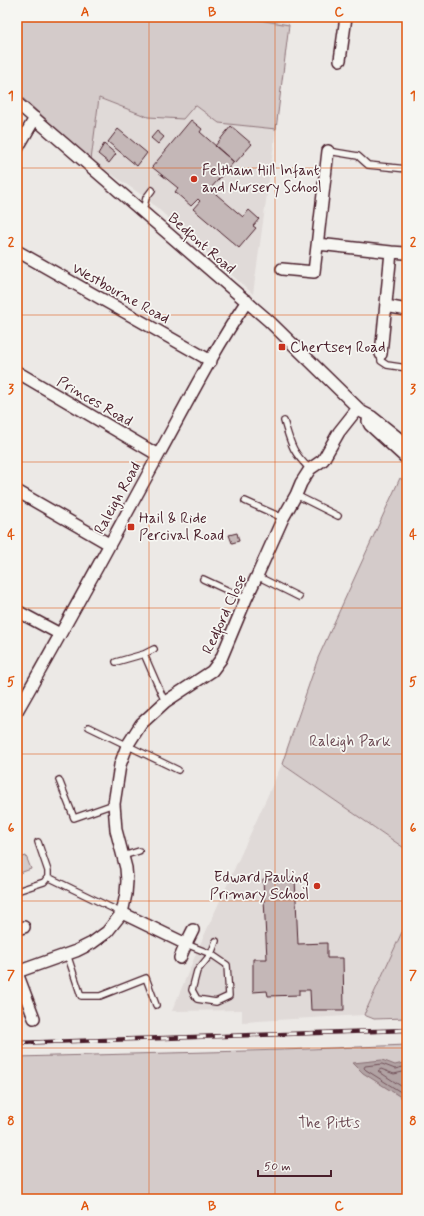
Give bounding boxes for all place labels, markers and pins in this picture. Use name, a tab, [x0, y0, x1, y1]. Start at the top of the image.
place label: Feltham Hill Infant and Nursery School	[202, 161, 322, 198]
marker: Feltham Hill Infant and Nursery School	[189, 174, 199, 184]
place label: Chertsey Road	[290, 338, 386, 358]
marker: Chertsey Road	[277, 342, 287, 352]
place label: Hail & Ride Percival Road	[139, 509, 224, 546]
marker: Hail & Ride Percival Road	[126, 522, 136, 532]
place label: Edward Pauling Primary School	[210, 868, 309, 905]
marker: Edward Pauling Primary School	[312, 881, 322, 891]

